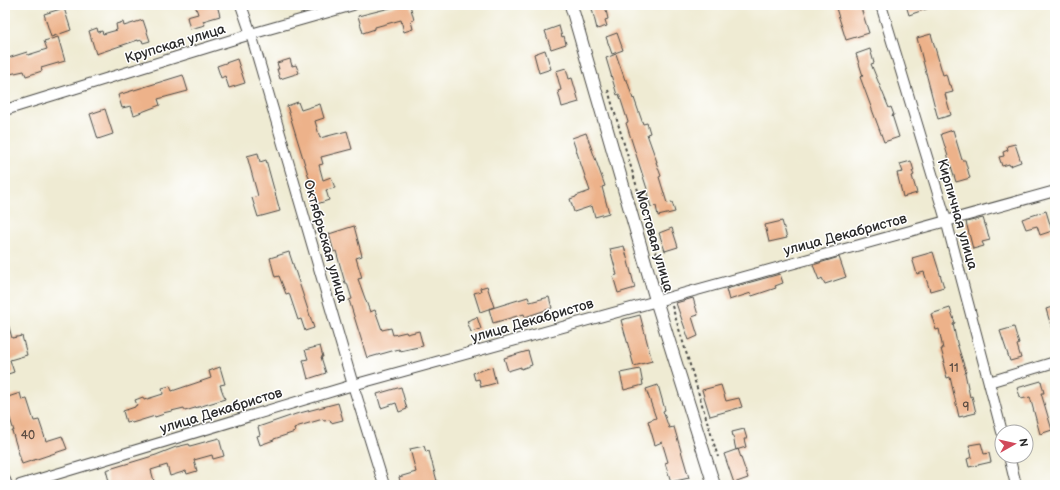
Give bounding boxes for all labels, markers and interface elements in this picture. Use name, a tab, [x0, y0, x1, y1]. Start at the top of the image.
street label: Крупская улица	[123, 20, 228, 67]
street label: Кирпичная улица	[934, 157, 982, 272]
street label: Октябрьская улица	[300, 178, 351, 305]
street label: Мостовая улица	[632, 188, 677, 295]
street label: улица Декабристов	[782, 210, 909, 259]
street label: улица Декабристов	[469, 295, 596, 346]
house number: 11	[949, 361, 959, 376]
street label: улица Декабристов	[158, 384, 285, 437]
house number: 9	[963, 400, 970, 415]
north arrow	[994, 424, 1034, 464]
house number: 40	[21, 428, 35, 443]
text: N	[1016, 438, 1030, 448]

